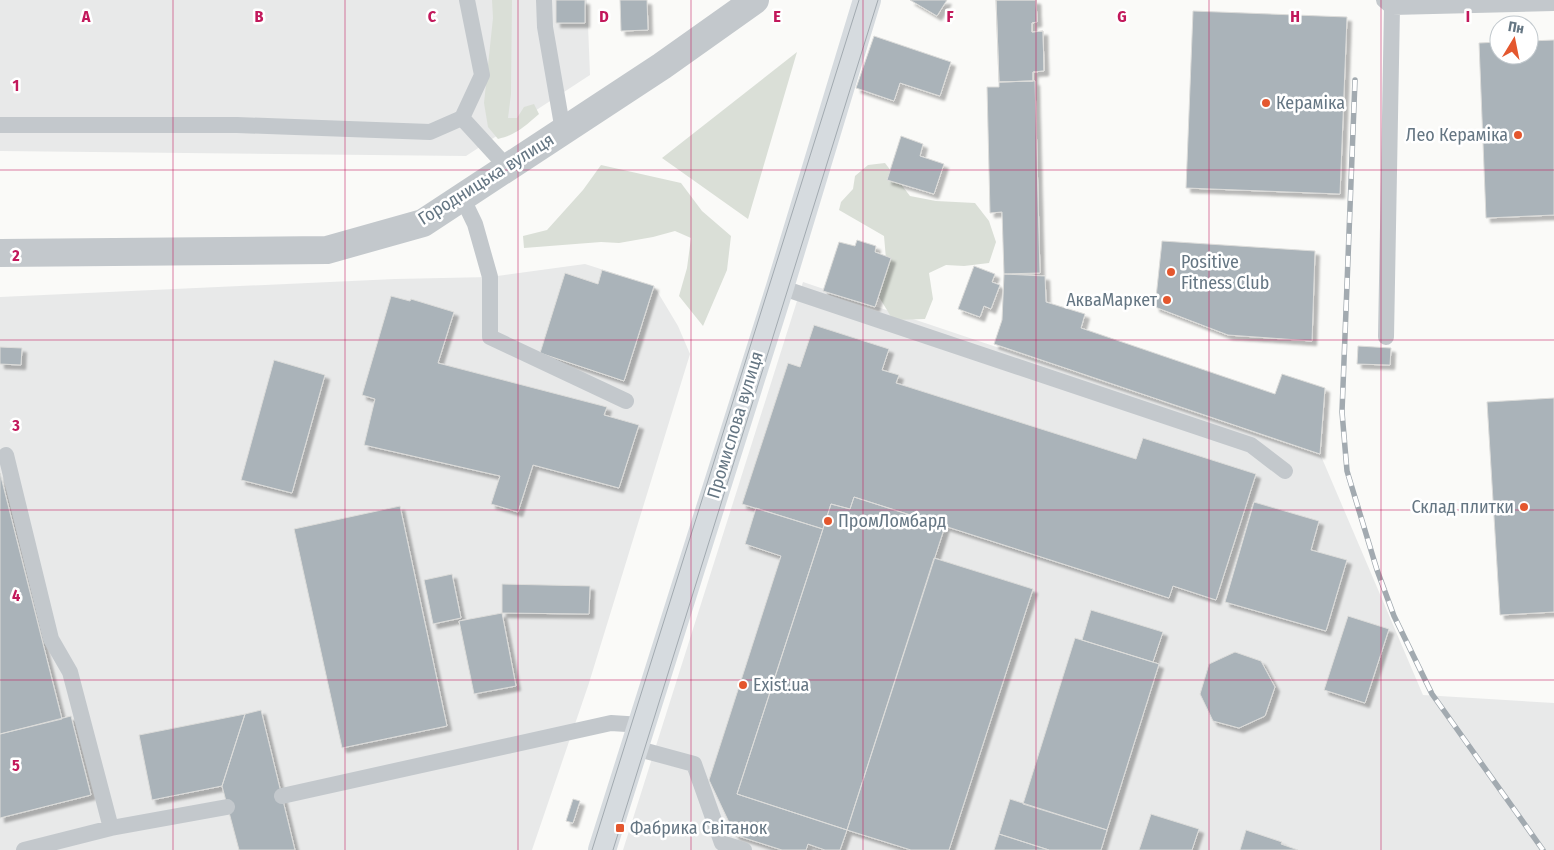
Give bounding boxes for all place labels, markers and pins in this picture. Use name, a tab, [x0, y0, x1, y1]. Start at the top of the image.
place label: Кераміка	[1276, 92, 1345, 114]
marker: Кераміка	[1260, 97, 1272, 109]
place label: Лео Кераміка	[1406, 124, 1508, 146]
marker: Лео Кераміка	[1512, 129, 1524, 141]
place label: Positive Fitness Club	[1181, 251, 1269, 294]
marker: Positive Fitness Club	[1165, 266, 1177, 278]
place label: АкваМаркет	[1066, 289, 1158, 311]
marker: АкваМаркет	[1161, 294, 1173, 306]
place label: Склад плитки	[1411, 496, 1514, 518]
marker: Склад плитки	[1518, 501, 1530, 513]
place label: ПромЛомбард	[838, 510, 946, 532]
marker: ПромЛомбард	[822, 515, 834, 527]
place label: Exist.ua	[753, 674, 810, 696]
marker: Exist.ua	[737, 679, 749, 691]
place label: Фабрика Світанок	[630, 817, 768, 839]
marker: Фабрика Світанок	[614, 822, 626, 834]

